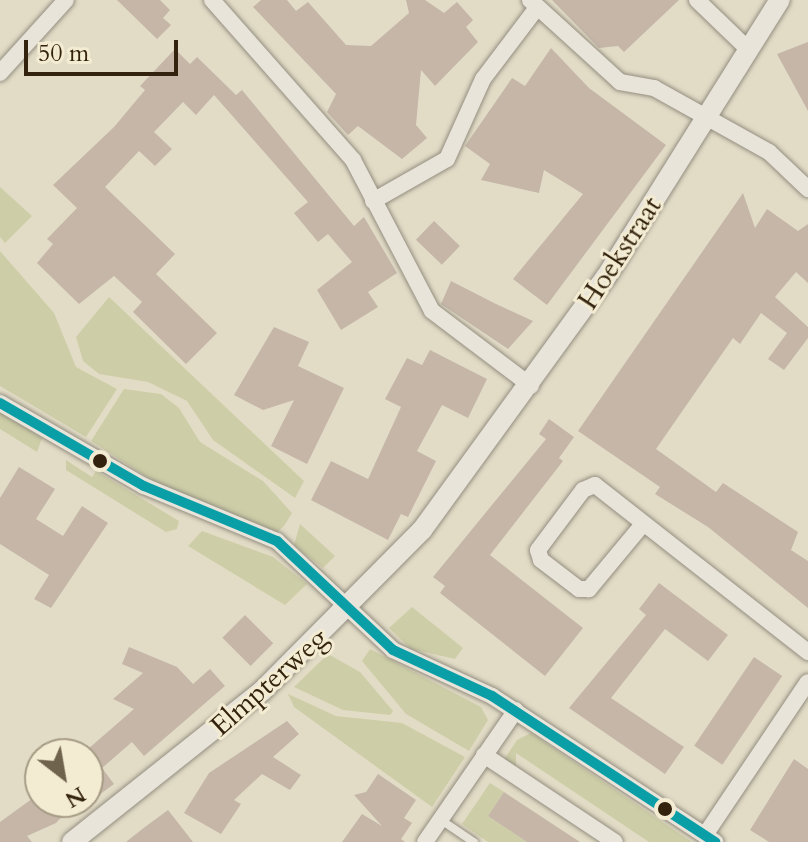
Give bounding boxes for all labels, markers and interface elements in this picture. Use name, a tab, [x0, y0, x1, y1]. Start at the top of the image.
scale bar	[28, 24, 182, 74]
text: 50 m	[38, 37, 89, 70]
street label: Hoekstraat	[571, 190, 669, 316]
unlabelled marker	[92, 453, 108, 469]
street label: Elmpterweg	[204, 621, 334, 743]
north arrow	[24, 738, 104, 818]
text: N	[59, 779, 91, 815]
unlabelled marker	[657, 801, 673, 817]

